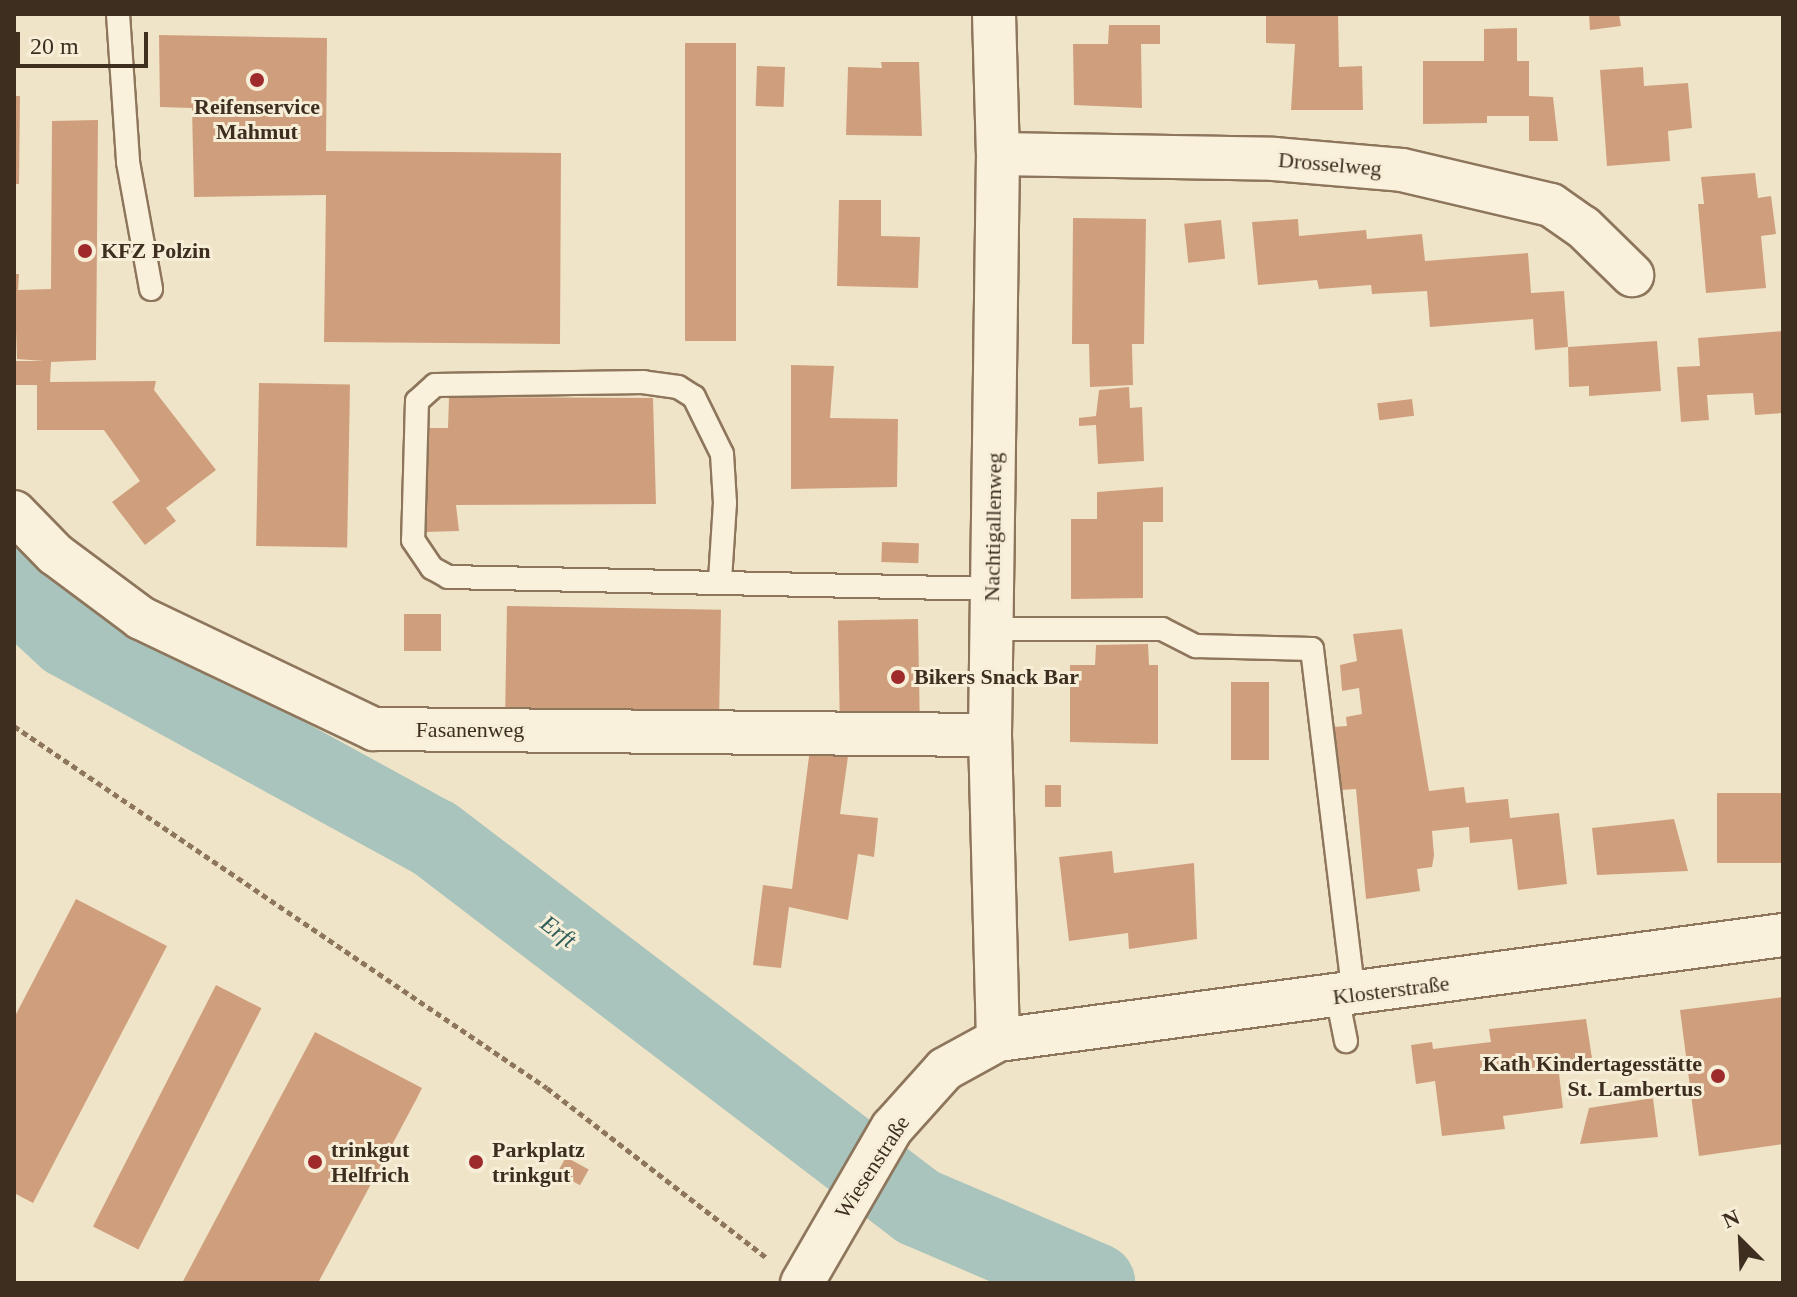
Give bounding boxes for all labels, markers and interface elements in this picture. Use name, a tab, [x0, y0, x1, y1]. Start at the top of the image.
scale bar	[20, 16, 152, 66]
text: 20 m	[30, 33, 79, 59]
marker: Reifenservice Mahmut	[248, 71, 266, 89]
place label: Reifenservice Mahmut	[194, 93, 320, 144]
street label: Drosselweg	[1277, 146, 1383, 182]
place label: KFZ Polzin	[101, 238, 210, 264]
marker: KFZ Polzin	[76, 242, 94, 260]
street label: Nachtigallenweg	[979, 452, 1007, 602]
place label: Bikers Snack Bar	[914, 664, 1079, 690]
marker: Bikers Snack Bar	[889, 668, 907, 686]
street label: Fasanenweg	[416, 717, 524, 743]
water label: Erft	[534, 909, 582, 955]
street label: Klosterstraße	[1331, 970, 1451, 1010]
place label: Kath Kindertagesstätte St. Lambertus	[1483, 1050, 1702, 1102]
marker: Kath Kindertagesstätte St. Lambertus	[1709, 1067, 1727, 1085]
street label: Wiesenstraße	[829, 1110, 915, 1224]
place label: trinkgut Helfrich	[331, 1136, 409, 1188]
place label: Parkplatz trinkgut	[492, 1136, 585, 1188]
marker: trinkgut Helfrich	[306, 1153, 324, 1171]
marker: Parkplatz trinkgut	[467, 1153, 485, 1171]
north arrow	[1701, 1201, 1781, 1281]
text: N	[1719, 1204, 1743, 1233]

